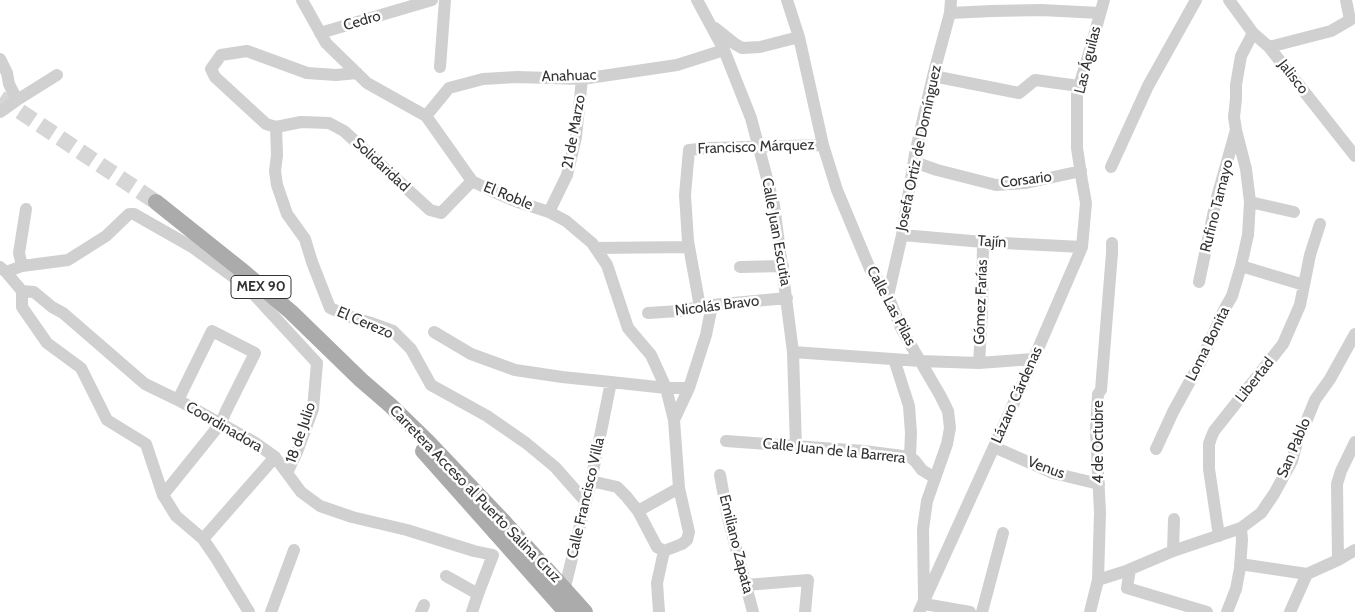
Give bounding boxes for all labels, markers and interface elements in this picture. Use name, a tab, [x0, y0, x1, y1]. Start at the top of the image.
street label: Cedro	[341, 7, 383, 35]
street label: Las Águilas	[1071, 24, 1105, 96]
street label: Jalisco	[1274, 56, 1312, 98]
street label: Josefa Ortiz de Domínguez	[893, 63, 945, 233]
street label: Anahuac	[541, 66, 597, 86]
street label: 21 de Marzo	[559, 94, 589, 170]
street label: Solidaridad	[349, 134, 413, 196]
street label: Francisco Márquez	[697, 136, 815, 158]
street label: Rufino Tamayo	[1197, 158, 1237, 254]
street label: Corsario	[999, 168, 1053, 192]
street label: Calle Juan Escutia	[758, 177, 794, 287]
street label: El Roble	[481, 178, 535, 214]
street label: Tajín	[977, 232, 1007, 252]
street label: Gómez Farías	[971, 259, 991, 345]
street label: Calle Las Pilas	[863, 263, 919, 349]
road number: MEX 90	[231, 276, 291, 298]
street label: Nicolás Bravo	[674, 292, 760, 320]
street label: El Cerezo	[334, 303, 396, 343]
street label: Loma Bonita	[1182, 304, 1234, 384]
street label: Lázaro Cárdenas	[988, 344, 1046, 446]
street label: Libertad	[1232, 354, 1278, 406]
street label: Coordinadora	[182, 398, 266, 456]
street label: 18 de Julio	[282, 400, 320, 466]
street label: 4 de Octubre	[1090, 400, 1108, 484]
street label: Carretera Acceso al Puerto Salina Cruz	[385, 402, 565, 586]
street label: San Pablo	[1273, 415, 1315, 481]
street label: Calle Juan de la Barrera	[762, 435, 906, 467]
street label: Calle Francisco Villa	[563, 436, 609, 560]
street label: Venus	[1025, 453, 1067, 483]
street label: Emiliano Zapata	[715, 493, 757, 595]

